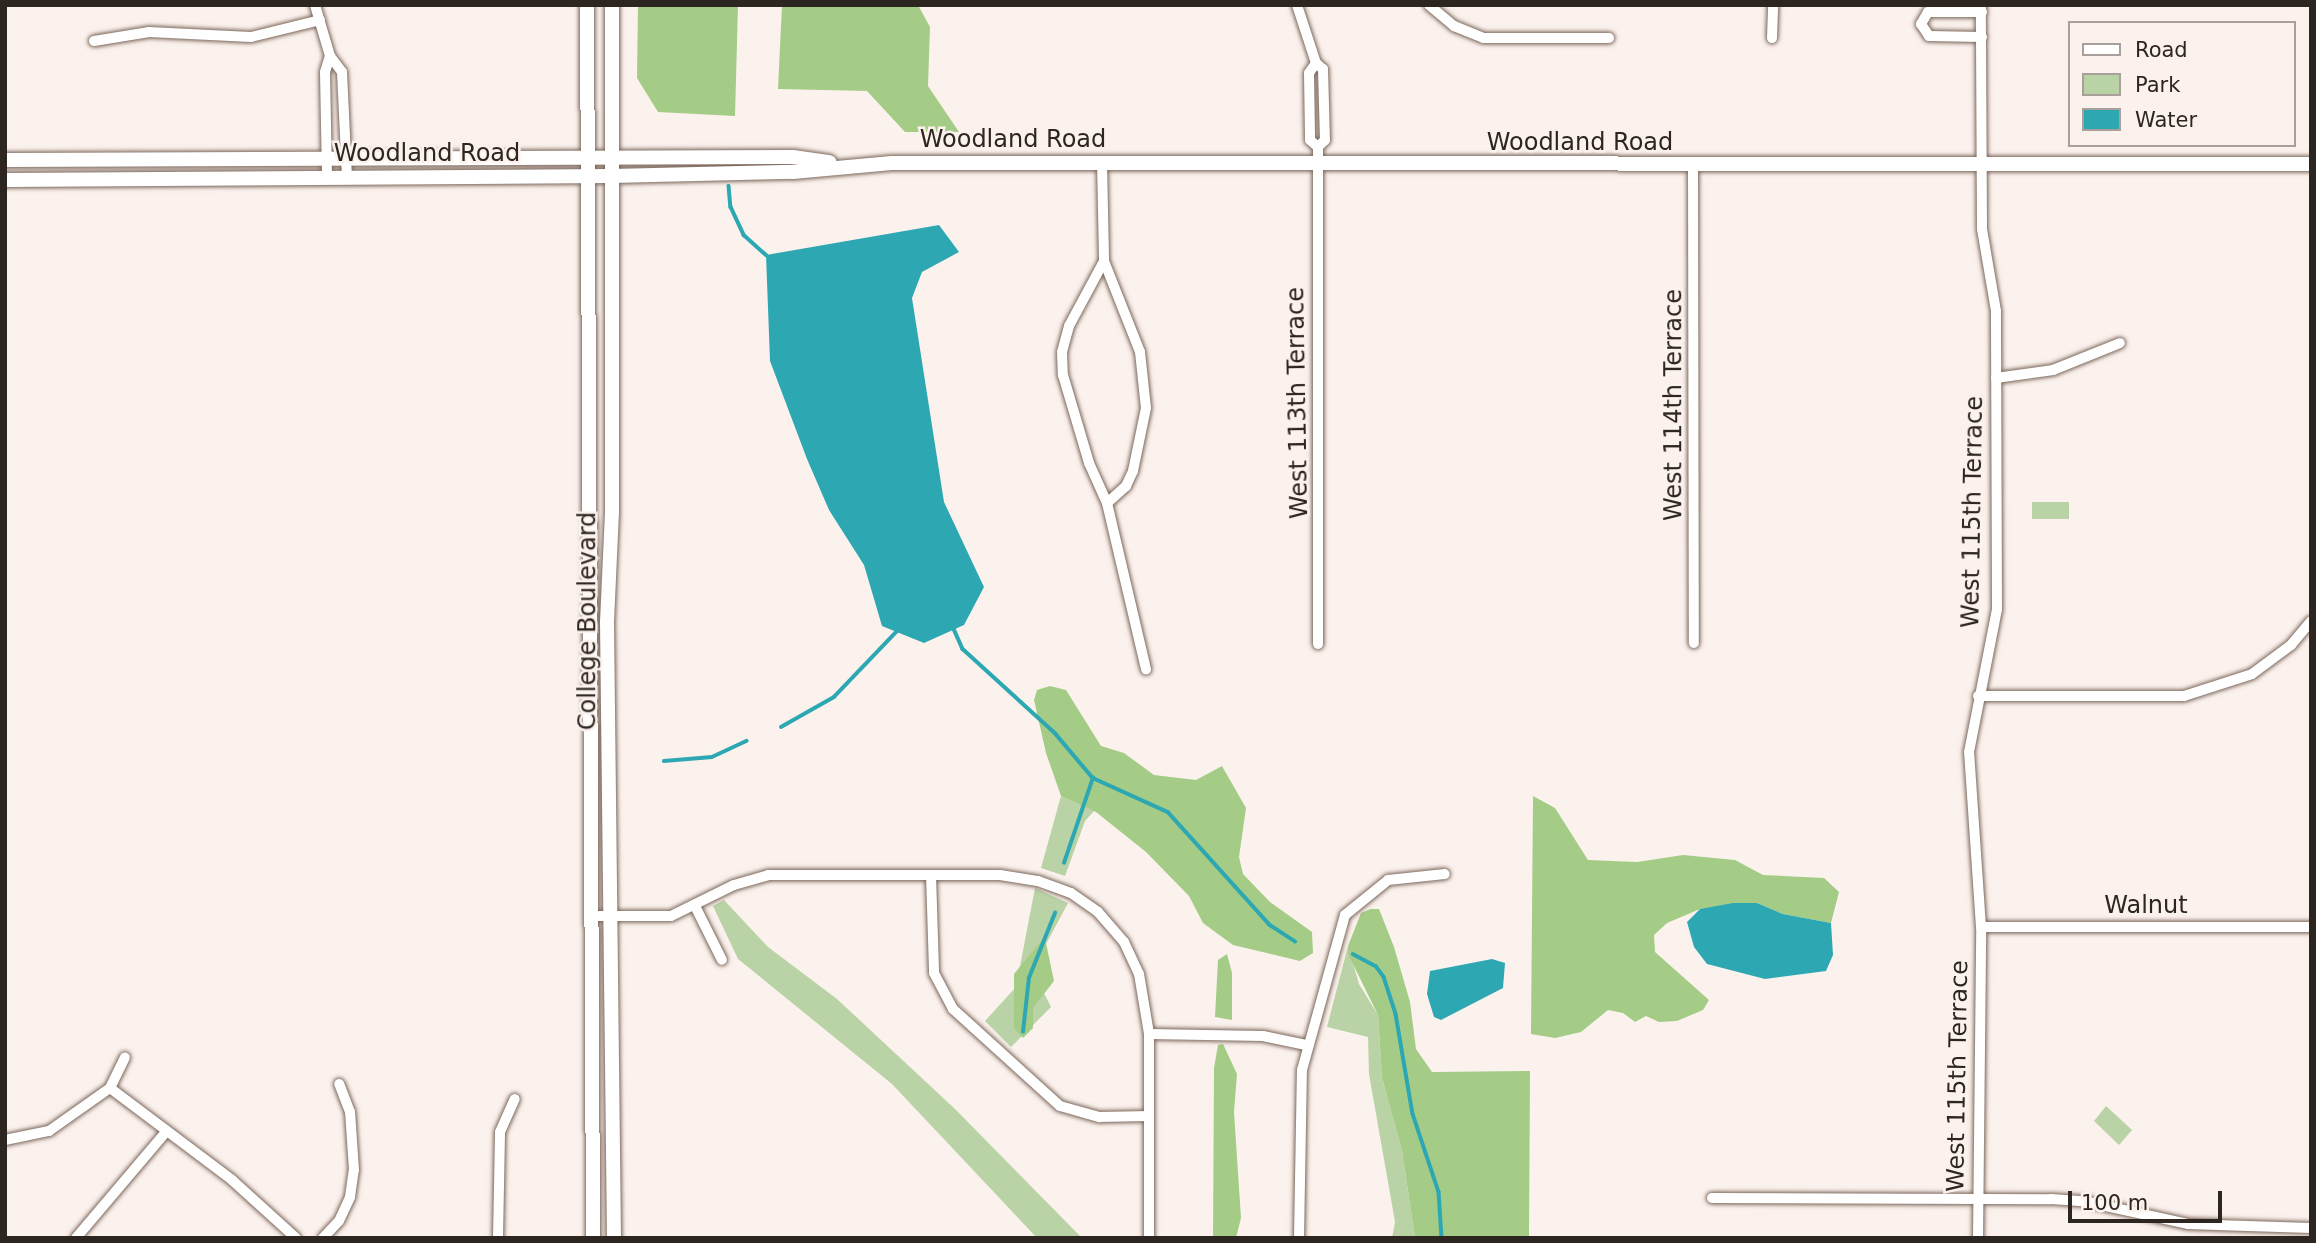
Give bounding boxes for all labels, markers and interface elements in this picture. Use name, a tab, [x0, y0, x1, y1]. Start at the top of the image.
legend	[2068, 21, 2295, 147]
text: Road	[2135, 38, 2188, 62]
text: Park	[2135, 73, 2180, 97]
text: Water	[2135, 108, 2197, 132]
street label: Woodland Road	[920, 126, 1106, 154]
street label: Woodland Road	[1487, 129, 1673, 157]
street label: Woodland Road	[334, 140, 520, 168]
street label: West 113th Terrace	[1282, 287, 1314, 519]
street label: West 114th Terrace	[1660, 289, 1688, 521]
street label: West 115th Terrace	[1957, 396, 1989, 628]
street label: College Boulevard	[574, 512, 602, 730]
street label: Walnut	[2104, 892, 2188, 920]
street label: West 115th Terrace	[1942, 960, 1974, 1192]
scale bar	[2071, 1176, 2225, 1220]
text: 100 m	[2081, 1191, 2148, 1215]

